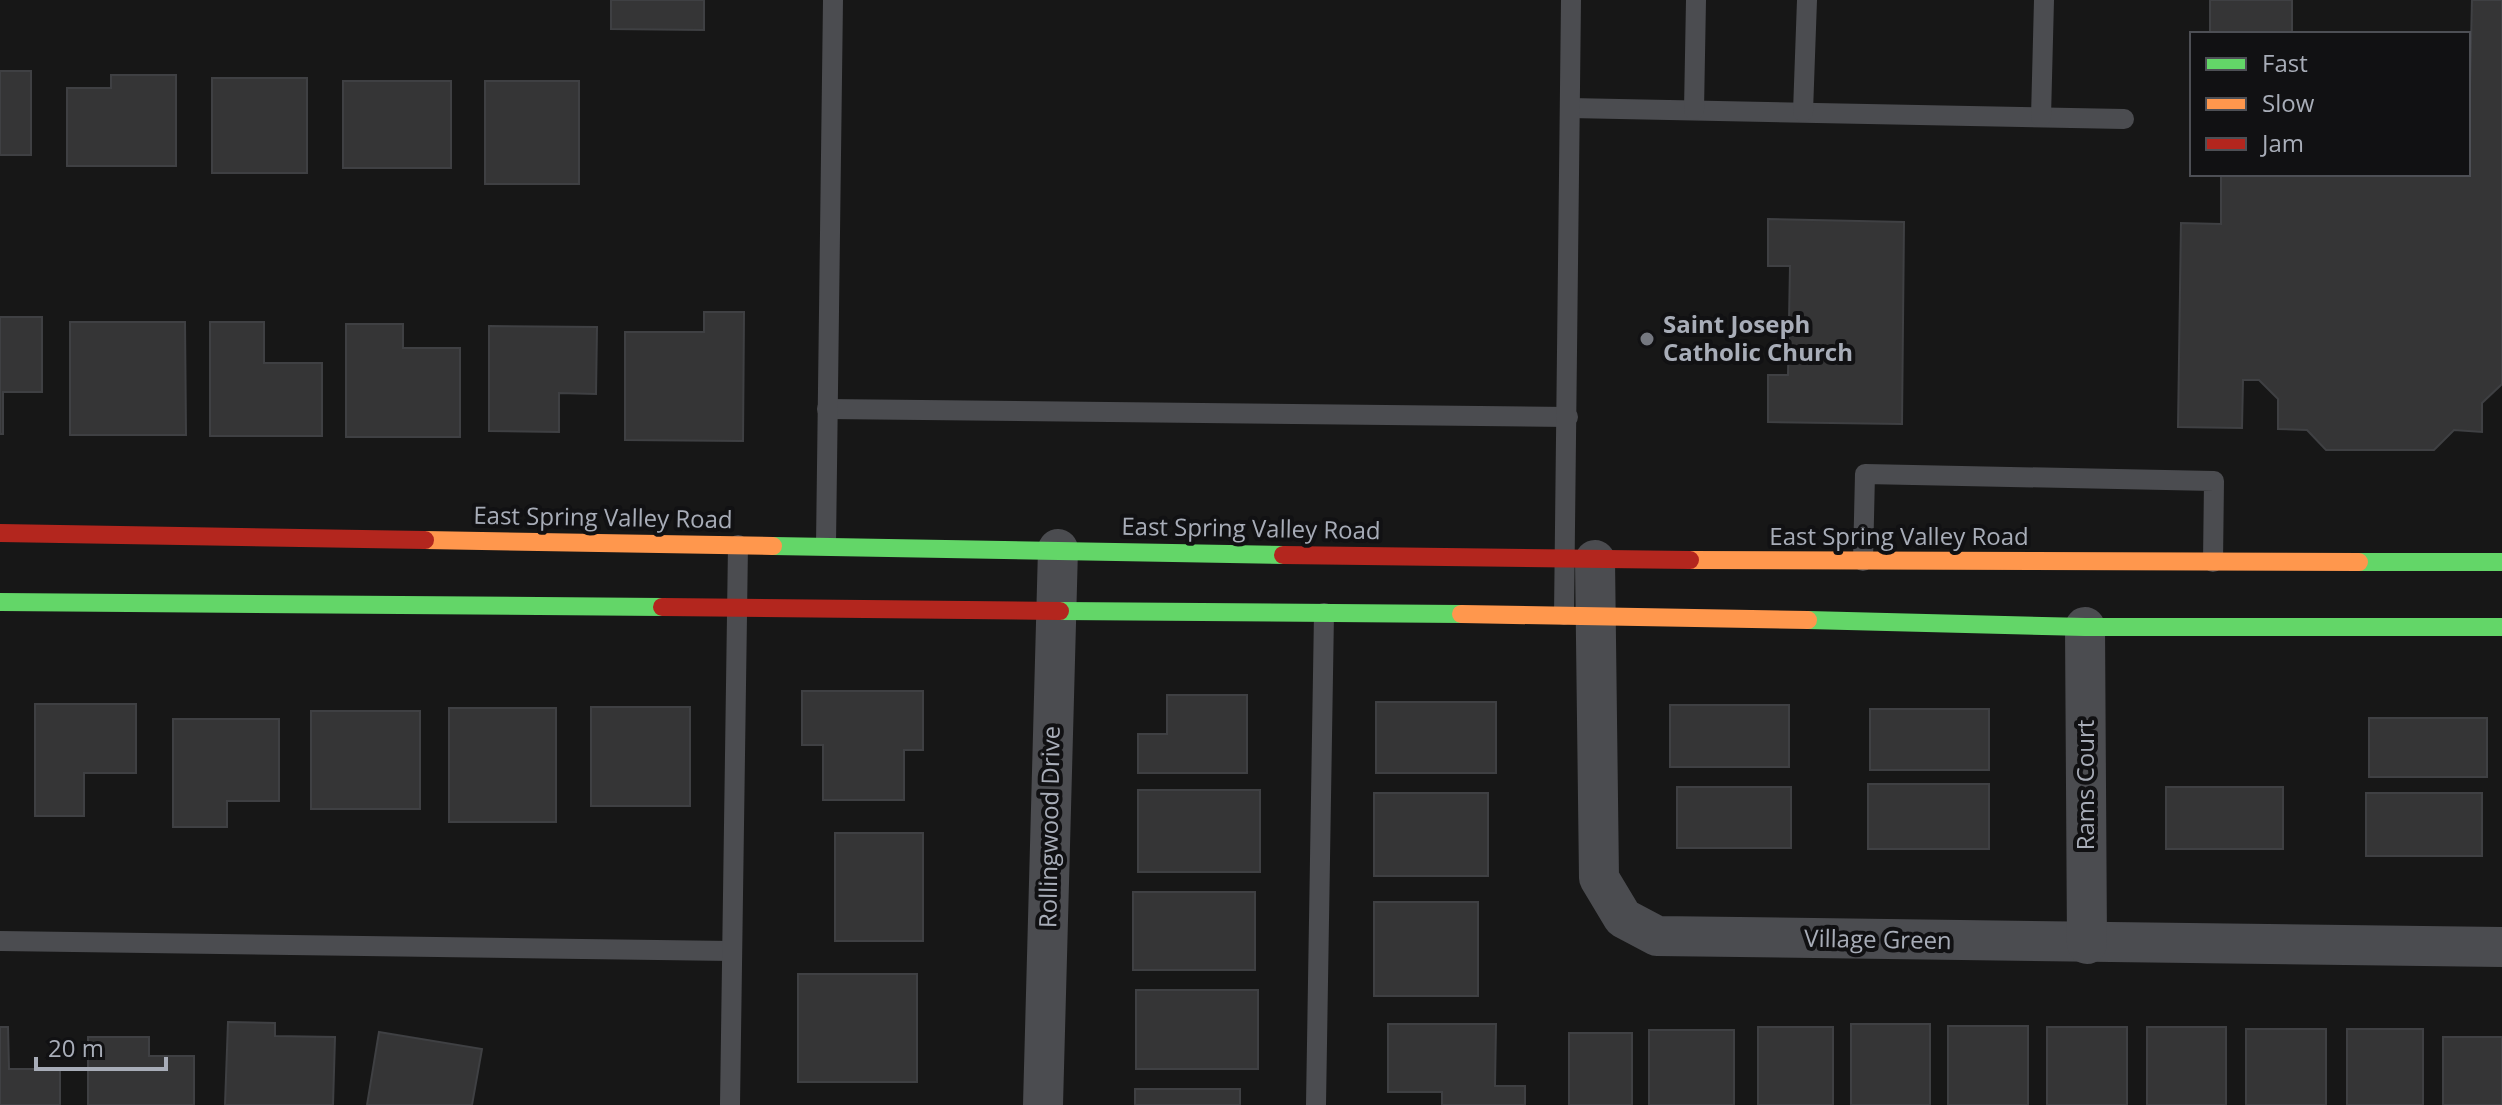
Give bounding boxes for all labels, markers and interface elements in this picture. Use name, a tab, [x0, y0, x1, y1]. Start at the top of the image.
legend	[2190, 32, 2470, 176]
text: Fast	[2262, 46, 2308, 79]
text: Slow	[2262, 86, 2315, 119]
text: Jam	[2260, 126, 2304, 159]
place label: Saint Joseph Catholic Church	[1663, 307, 1853, 368]
marker: Saint Joseph Catholic Church	[1638, 330, 1656, 348]
street label: East Spring Valley Road	[473, 498, 733, 535]
street label: East Spring Valley Road	[1121, 509, 1381, 546]
street label: East Spring Valley Road	[1769, 519, 2029, 552]
street label: Rams Court	[2068, 720, 2101, 850]
street label: Rollingwood Drive	[1030, 726, 1067, 928]
street label: Village Green	[1804, 921, 1952, 956]
scale bar	[36, 1021, 166, 1071]
text: 20 m	[48, 1031, 104, 1064]

